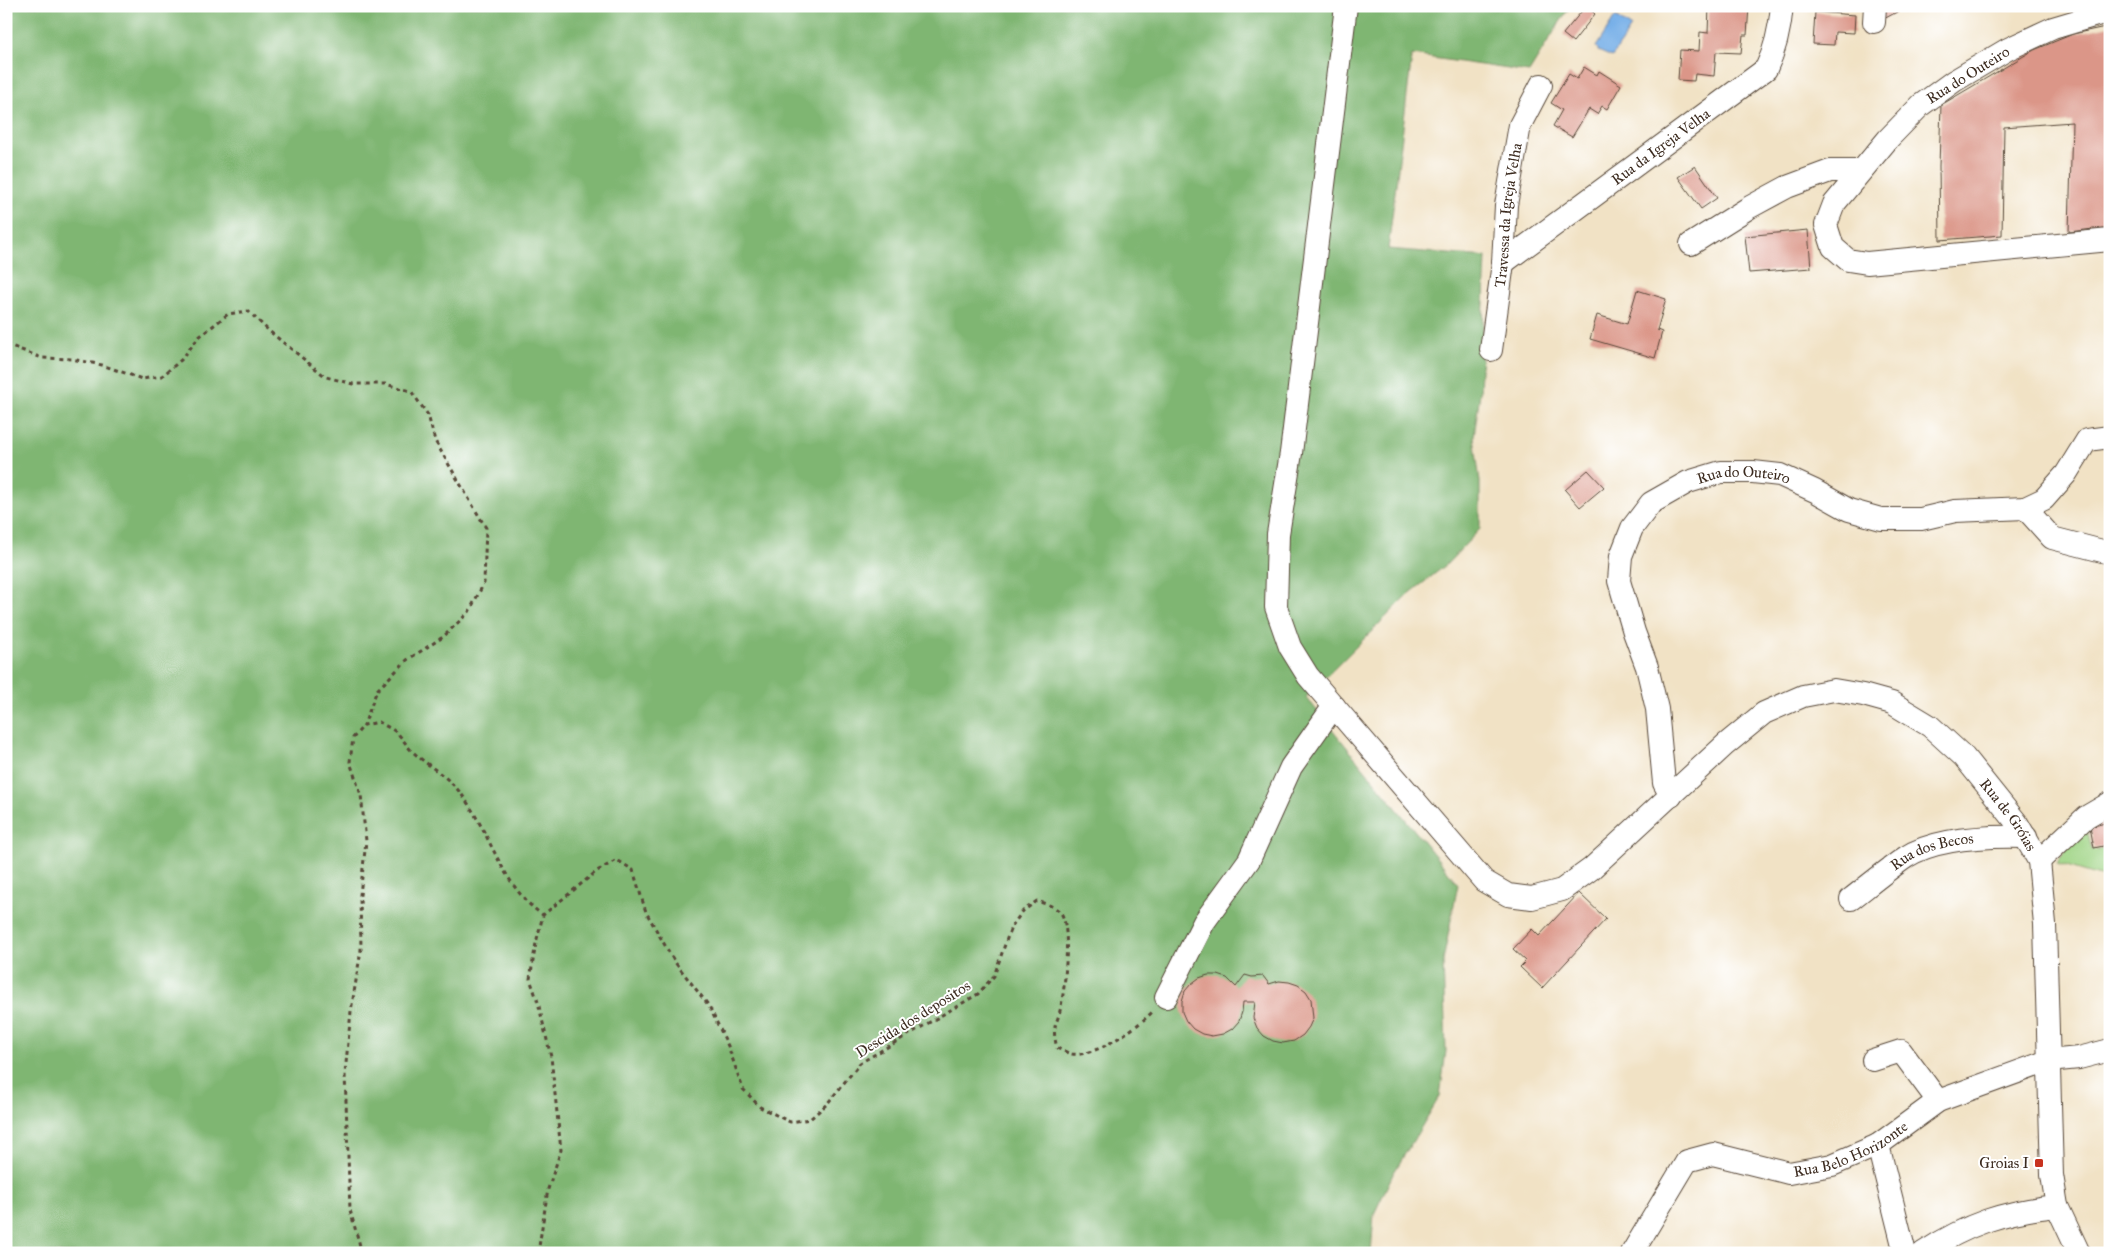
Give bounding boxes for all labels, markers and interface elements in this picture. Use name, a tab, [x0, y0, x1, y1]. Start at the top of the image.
street label: Rua do Outeiro	[1923, 42, 2013, 108]
street label: Rua da Igreja Velha	[1608, 104, 1714, 189]
street label: Travessa da Igreja Velha	[1491, 141, 1526, 289]
street label: Rua do Outeiro	[1695, 463, 1794, 488]
street label: Rua de Gróias	[1976, 775, 2040, 854]
street label: Rua dos Becos	[1887, 829, 1974, 874]
street label: Descida dos depositos	[852, 976, 974, 1062]
street label: Rua Belo Horizonte	[1792, 1117, 1911, 1181]
place label: Groias I	[1979, 1154, 2029, 1172]
marker: Groias I	[2033, 1157, 2045, 1169]

